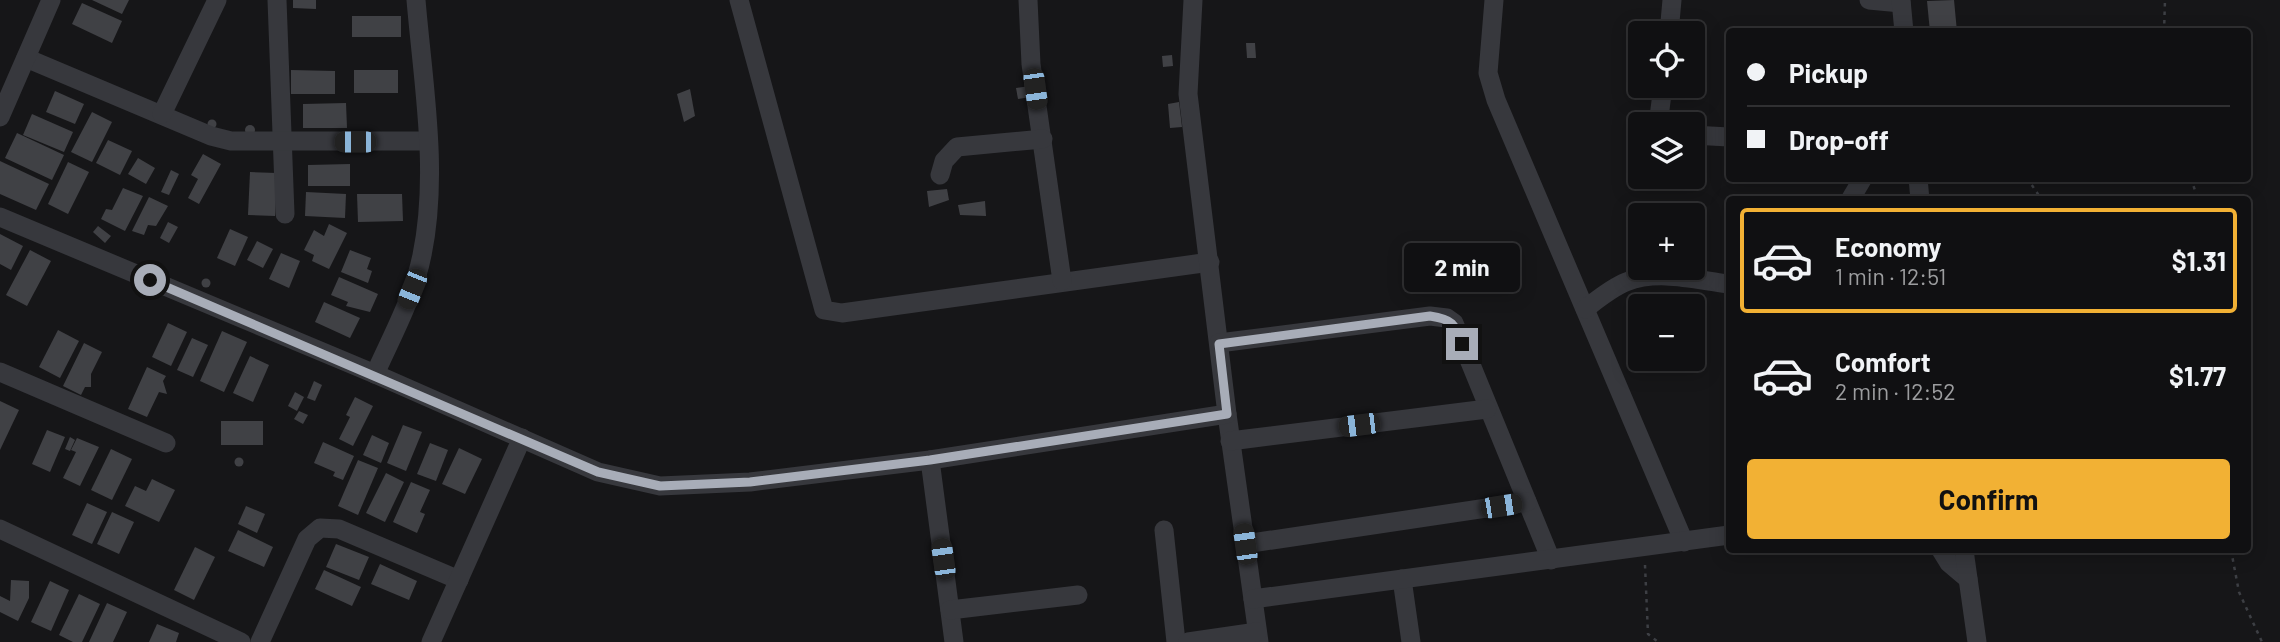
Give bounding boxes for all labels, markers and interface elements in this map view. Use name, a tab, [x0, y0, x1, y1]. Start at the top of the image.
map controls	[1628, 21, 1705, 371]
button: locate	[1628, 21, 1705, 98]
text: Pickup	[1789, 57, 1868, 88]
car	[1022, 67, 1049, 111]
button: layers	[1628, 112, 1705, 189]
text: Drop-off	[1789, 124, 1889, 155]
car	[335, 132, 377, 153]
button: +	[1628, 203, 1705, 280]
icon: car	[1751, 229, 1814, 292]
text: Economy	[1835, 231, 1941, 262]
callout: 2 min	[1404, 243, 1520, 292]
text: $1.31	[2172, 245, 2226, 276]
text: 2 min	[1434, 253, 1490, 281]
text: 1 min · 12:51	[1835, 262, 1946, 290]
route start	[134, 264, 166, 296]
car	[395, 266, 430, 312]
button: −	[1628, 294, 1705, 371]
route end	[1446, 328, 1478, 360]
icon: car	[1751, 344, 1814, 407]
text: Comfort	[1835, 346, 1931, 377]
text: $1.77	[2169, 360, 2226, 391]
text: 2 min · 12:52	[1835, 377, 1956, 405]
car	[1337, 412, 1382, 438]
button: Confirm	[1747, 459, 2230, 539]
car	[1479, 492, 1524, 520]
car	[1232, 522, 1259, 566]
car	[930, 537, 957, 581]

